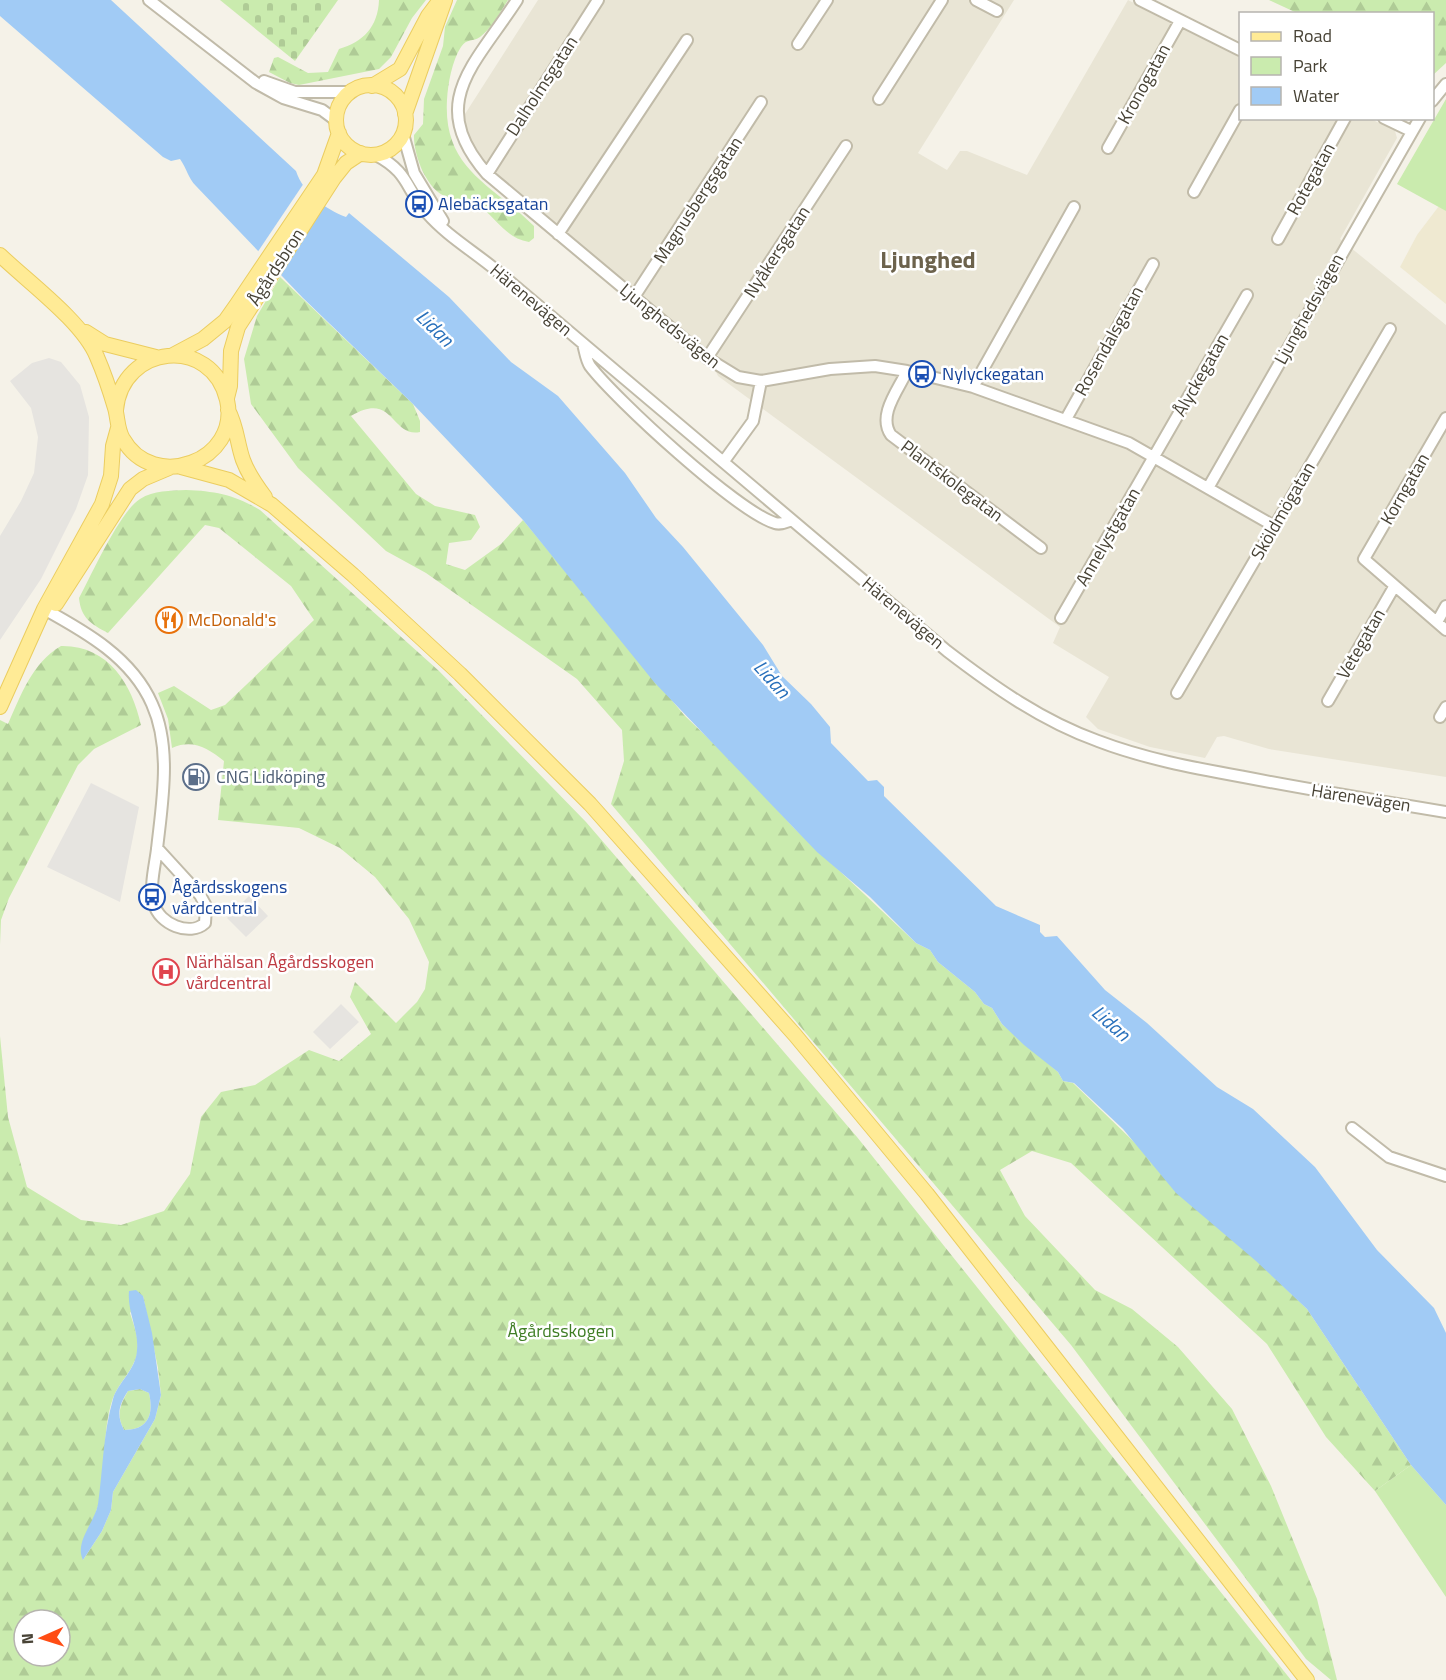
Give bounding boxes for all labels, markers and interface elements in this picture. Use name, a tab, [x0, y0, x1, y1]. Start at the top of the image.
legend	[1239, 12, 1434, 120]
text: Road	[1293, 22, 1332, 49]
street label: Dalholmsgatan	[499, 30, 584, 141]
street label: Kronogatan	[1110, 39, 1177, 129]
text: Park	[1293, 52, 1328, 79]
text: Water	[1293, 82, 1339, 109]
street label: Magnusbergsgatan	[646, 131, 749, 268]
street label: Rotegatan	[1280, 138, 1342, 220]
bus stop icon: Alebäcksgatan	[404, 189, 434, 219]
place label: Alebäcksgatan	[438, 190, 548, 217]
street label: Nyåkersgatan	[737, 200, 816, 303]
street label: Ågårdsbron	[240, 223, 311, 311]
district label: Ljunghed	[880, 241, 976, 277]
street label: Ljunghedsvägen	[1267, 248, 1350, 369]
street label: Härenevägen	[484, 257, 578, 342]
street label: Ljunghedsvägen	[614, 276, 727, 375]
street label: Rosendalsgatan	[1067, 281, 1150, 401]
water label: Lidan	[409, 302, 462, 354]
street label: Ålyckegatan	[1166, 328, 1235, 421]
bus stop icon: Nylyckegatan	[907, 359, 937, 389]
place label: Nylyckegatan	[942, 360, 1044, 387]
street label: Plantskolegatan	[895, 433, 1009, 528]
street label: Korngatan	[1373, 448, 1436, 530]
street label: Sköldmögatan	[1244, 457, 1322, 565]
street label: Annelystgatan	[1068, 482, 1147, 591]
street label: Härenevägen	[856, 570, 950, 655]
street label: Vetegatan	[1329, 603, 1392, 684]
restaurant icon: McDonald's	[154, 605, 184, 635]
place label: McDonald's	[188, 606, 276, 633]
water label: Lidan	[747, 652, 799, 706]
fuel station icon: CNG Lidköping	[181, 762, 211, 792]
place label: CNG Lidköping	[216, 763, 325, 790]
street label: Härenevägen	[1309, 776, 1413, 819]
place label: Ågårdsskogens vårdcentral	[172, 873, 287, 921]
bus stop icon: Ågårdsskogens vårdcentral	[137, 882, 167, 912]
place label: Närhälsan Ågårdsskogen vårdcentral	[186, 948, 374, 996]
hospital icon: Närhälsan Ågårdsskogen vårdcentral	[151, 957, 181, 987]
water label: Lidan	[1085, 997, 1138, 1049]
park label: Ågårdsskogen	[508, 1317, 615, 1344]
north arrow	[12, 1608, 72, 1668]
text: N	[15, 1633, 39, 1645]

